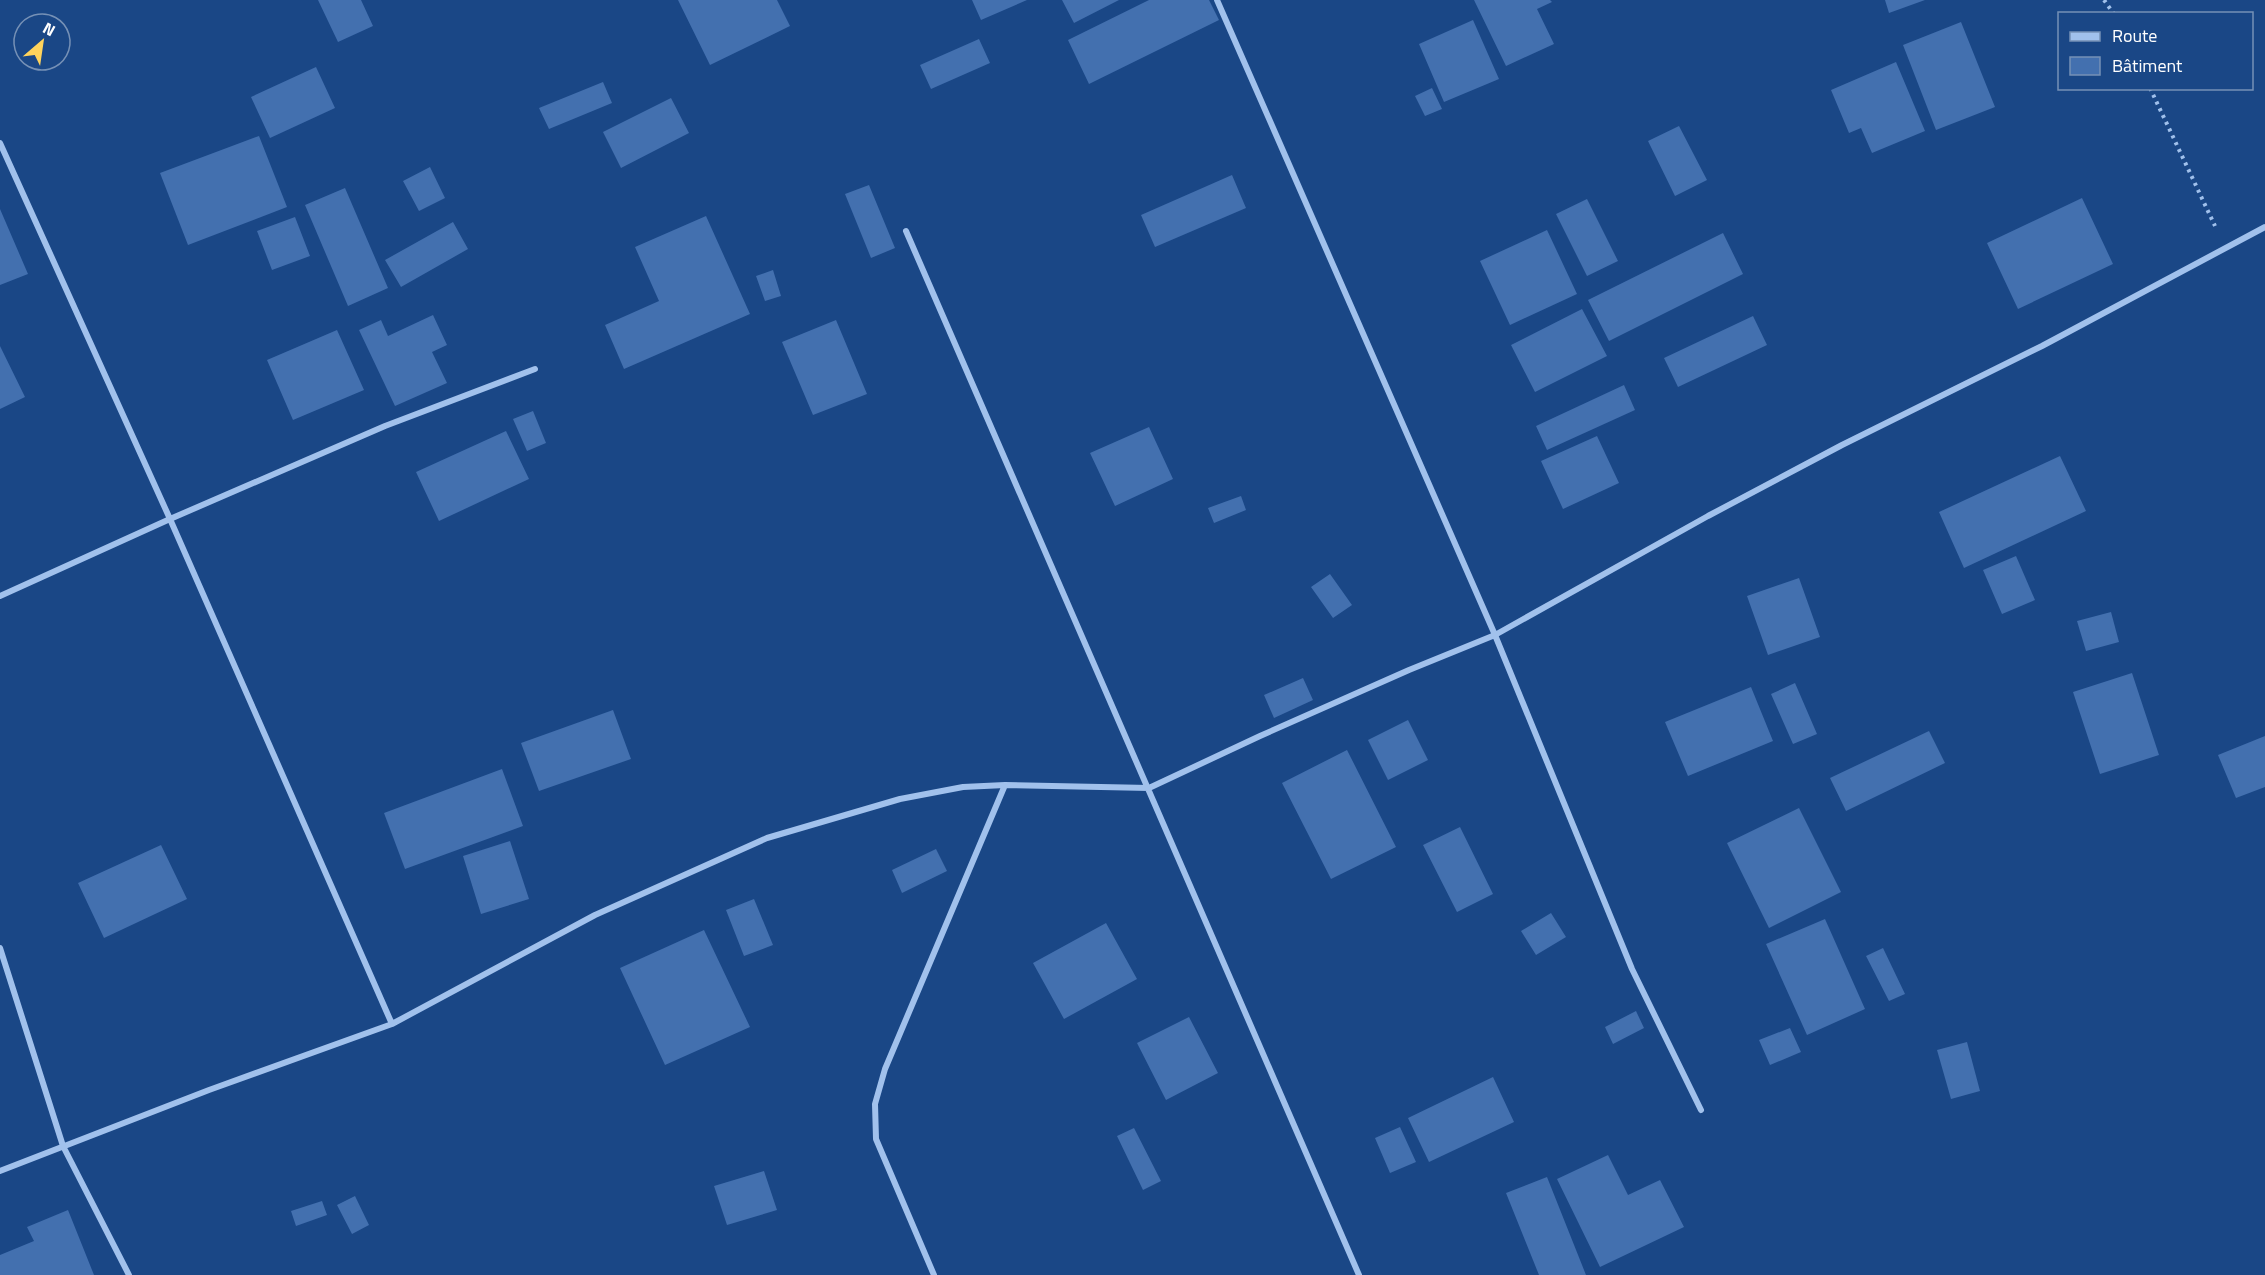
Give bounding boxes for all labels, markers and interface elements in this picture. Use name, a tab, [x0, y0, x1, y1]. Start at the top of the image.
north arrow	[12, 12, 72, 72]
legend	[2058, 12, 2253, 90]
text: N	[39, 16, 60, 42]
text: Route	[2112, 22, 2157, 49]
text: Bâtiment	[2112, 52, 2183, 79]

